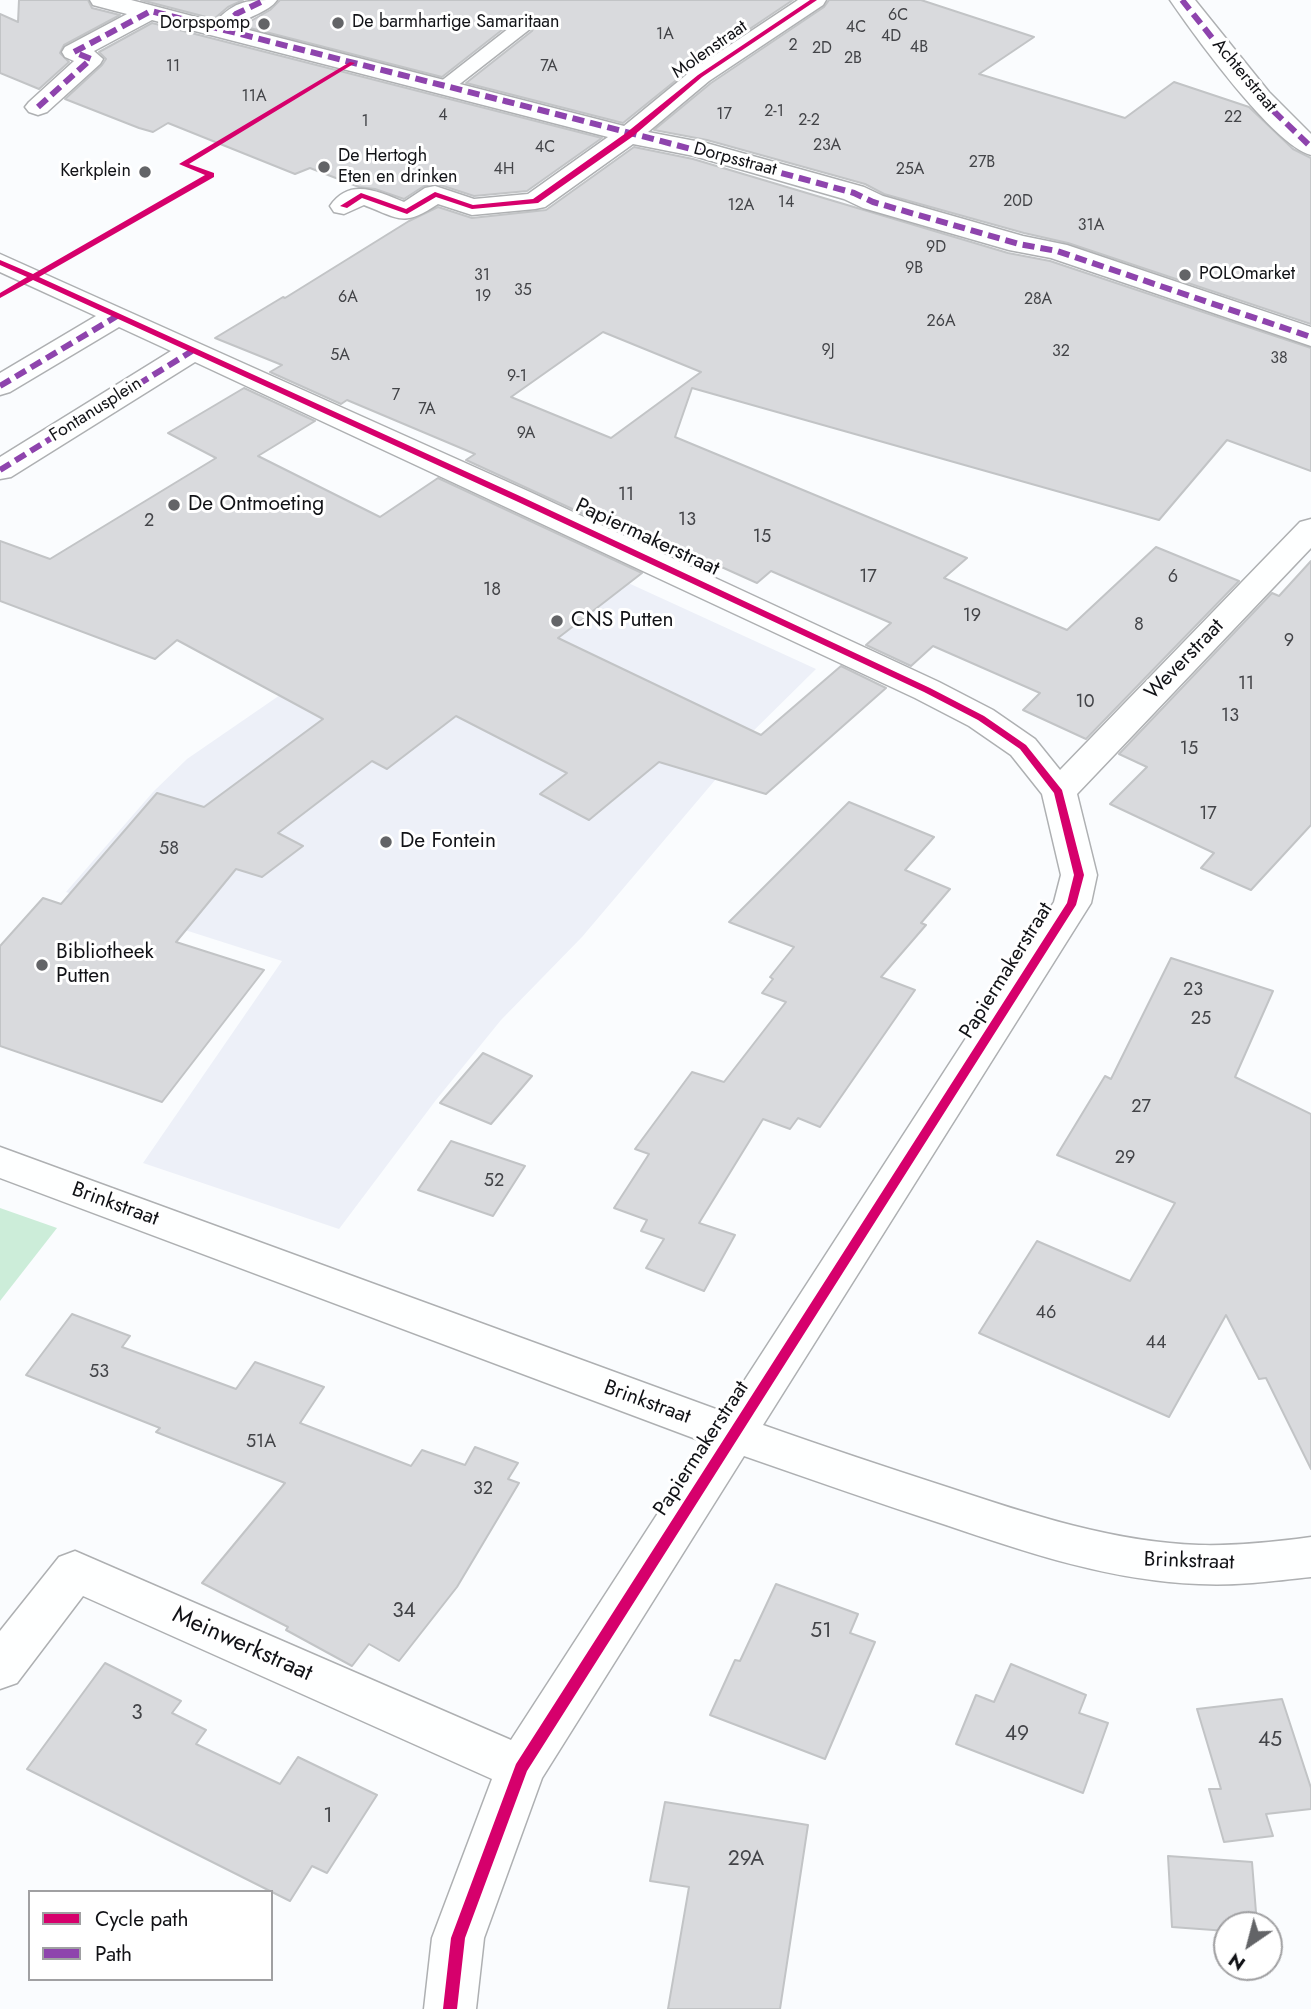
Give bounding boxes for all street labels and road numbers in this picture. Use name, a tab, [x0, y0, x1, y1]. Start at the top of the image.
street label: Molenstraat	[668, 16, 752, 84]
street label: Achterstraat	[1207, 35, 1281, 117]
street label: Dorpsstraat	[691, 139, 779, 181]
street label: Fontanusplein	[46, 373, 146, 447]
street label: Papiermakerstraat	[571, 494, 723, 582]
street label: Weverstraat	[1140, 614, 1230, 706]
street label: Papiermakerstraat	[955, 898, 1059, 1044]
street label: Brinkstraat	[68, 1178, 162, 1232]
street label: Brinkstraat	[600, 1376, 694, 1430]
street label: Papiermakerstraat	[649, 1377, 755, 1521]
street label: Brinkstraat	[1143, 1548, 1235, 1576]
street label: Meinwerkstraat	[168, 1601, 316, 1689]

